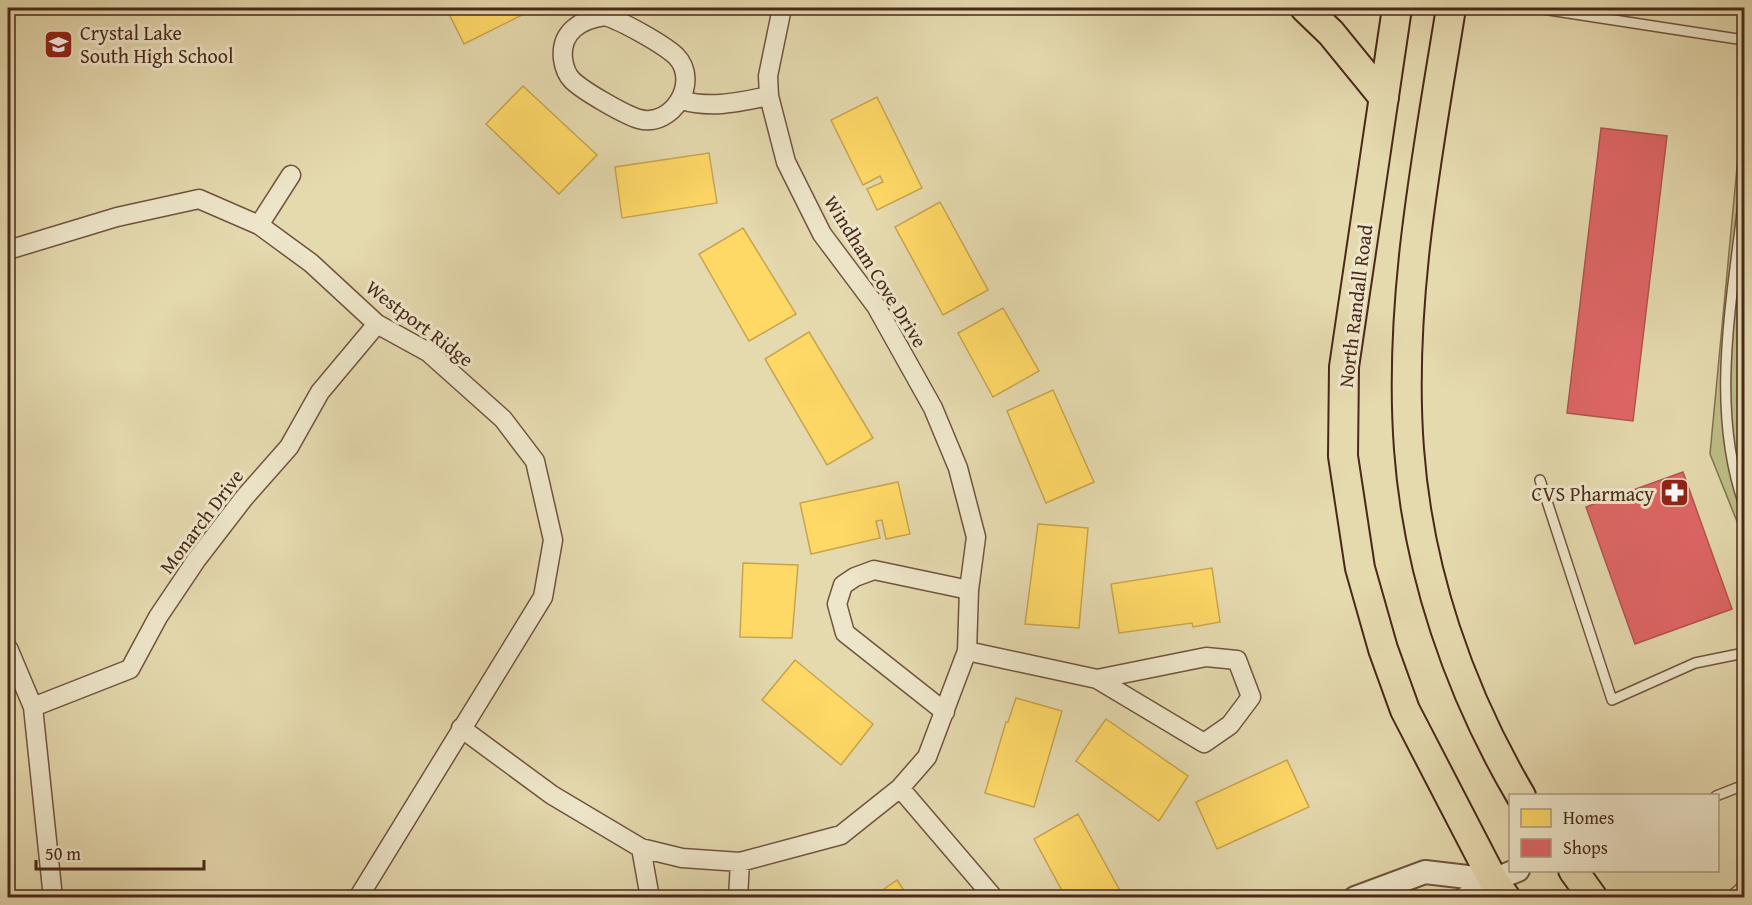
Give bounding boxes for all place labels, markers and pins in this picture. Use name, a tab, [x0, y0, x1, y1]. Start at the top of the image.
place label: Crystal Lake South High School	[80, 18, 234, 70]
school or university icon: Crystal Lake South High School	[43, 28, 75, 60]
pharmacy icon: CVS Pharmacy	[1659, 477, 1691, 509]
place label: CVS Pharmacy	[1532, 479, 1654, 508]

